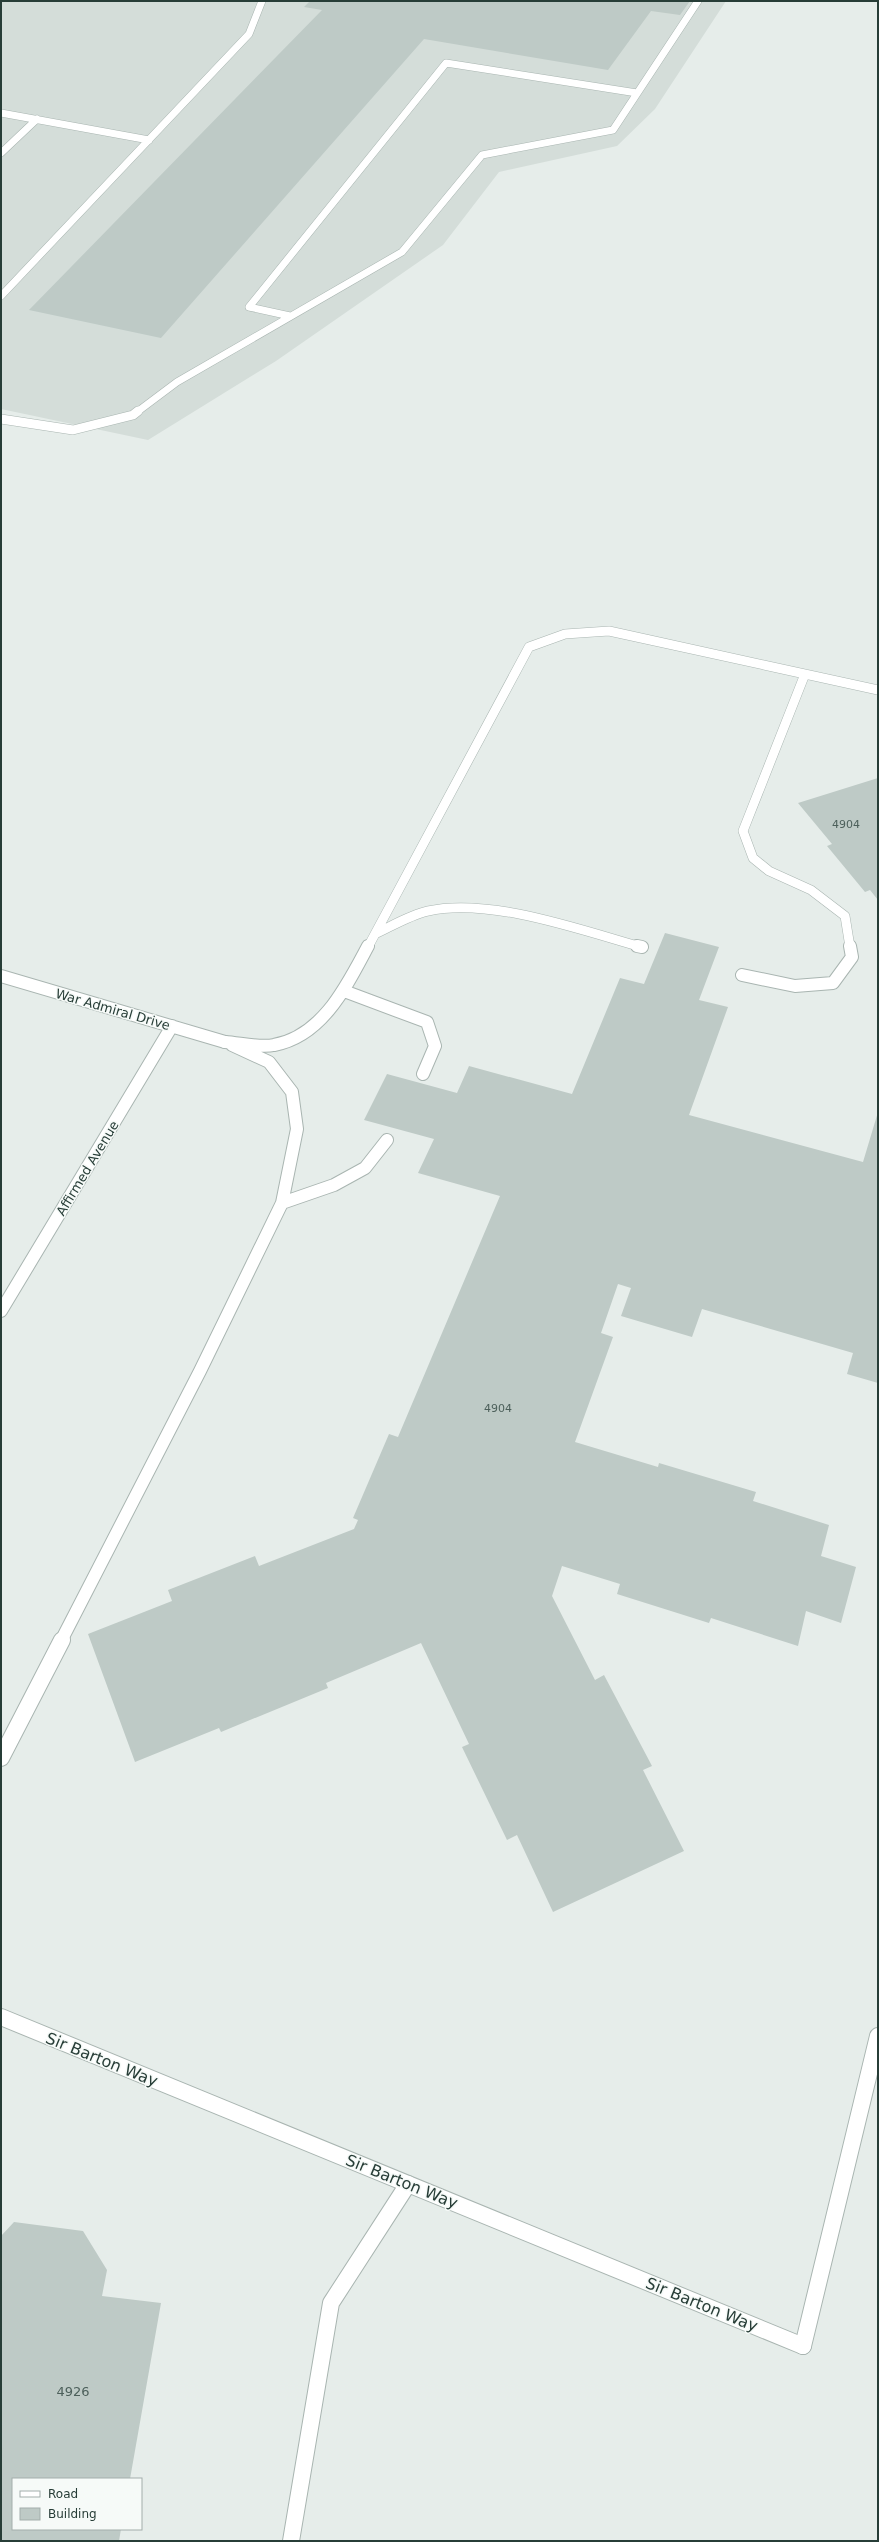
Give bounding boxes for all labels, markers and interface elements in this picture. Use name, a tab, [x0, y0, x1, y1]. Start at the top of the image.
house number: 4904	[832, 818, 860, 831]
street label: War Admiral Drive	[54, 986, 172, 1033]
street label: Affirmed Avenue	[53, 1118, 122, 1218]
house number: 4904	[484, 1402, 512, 1415]
street label: Sir Barton Way	[43, 2028, 161, 2091]
street label: Sir Barton Way	[343, 2150, 461, 2213]
street label: Sir Barton Way	[643, 2273, 761, 2336]
house number: 4926	[56, 2384, 90, 2399]
legend	[12, 2478, 142, 2530]
text: Road	[48, 2487, 78, 2501]
text: Building	[48, 2507, 97, 2521]

